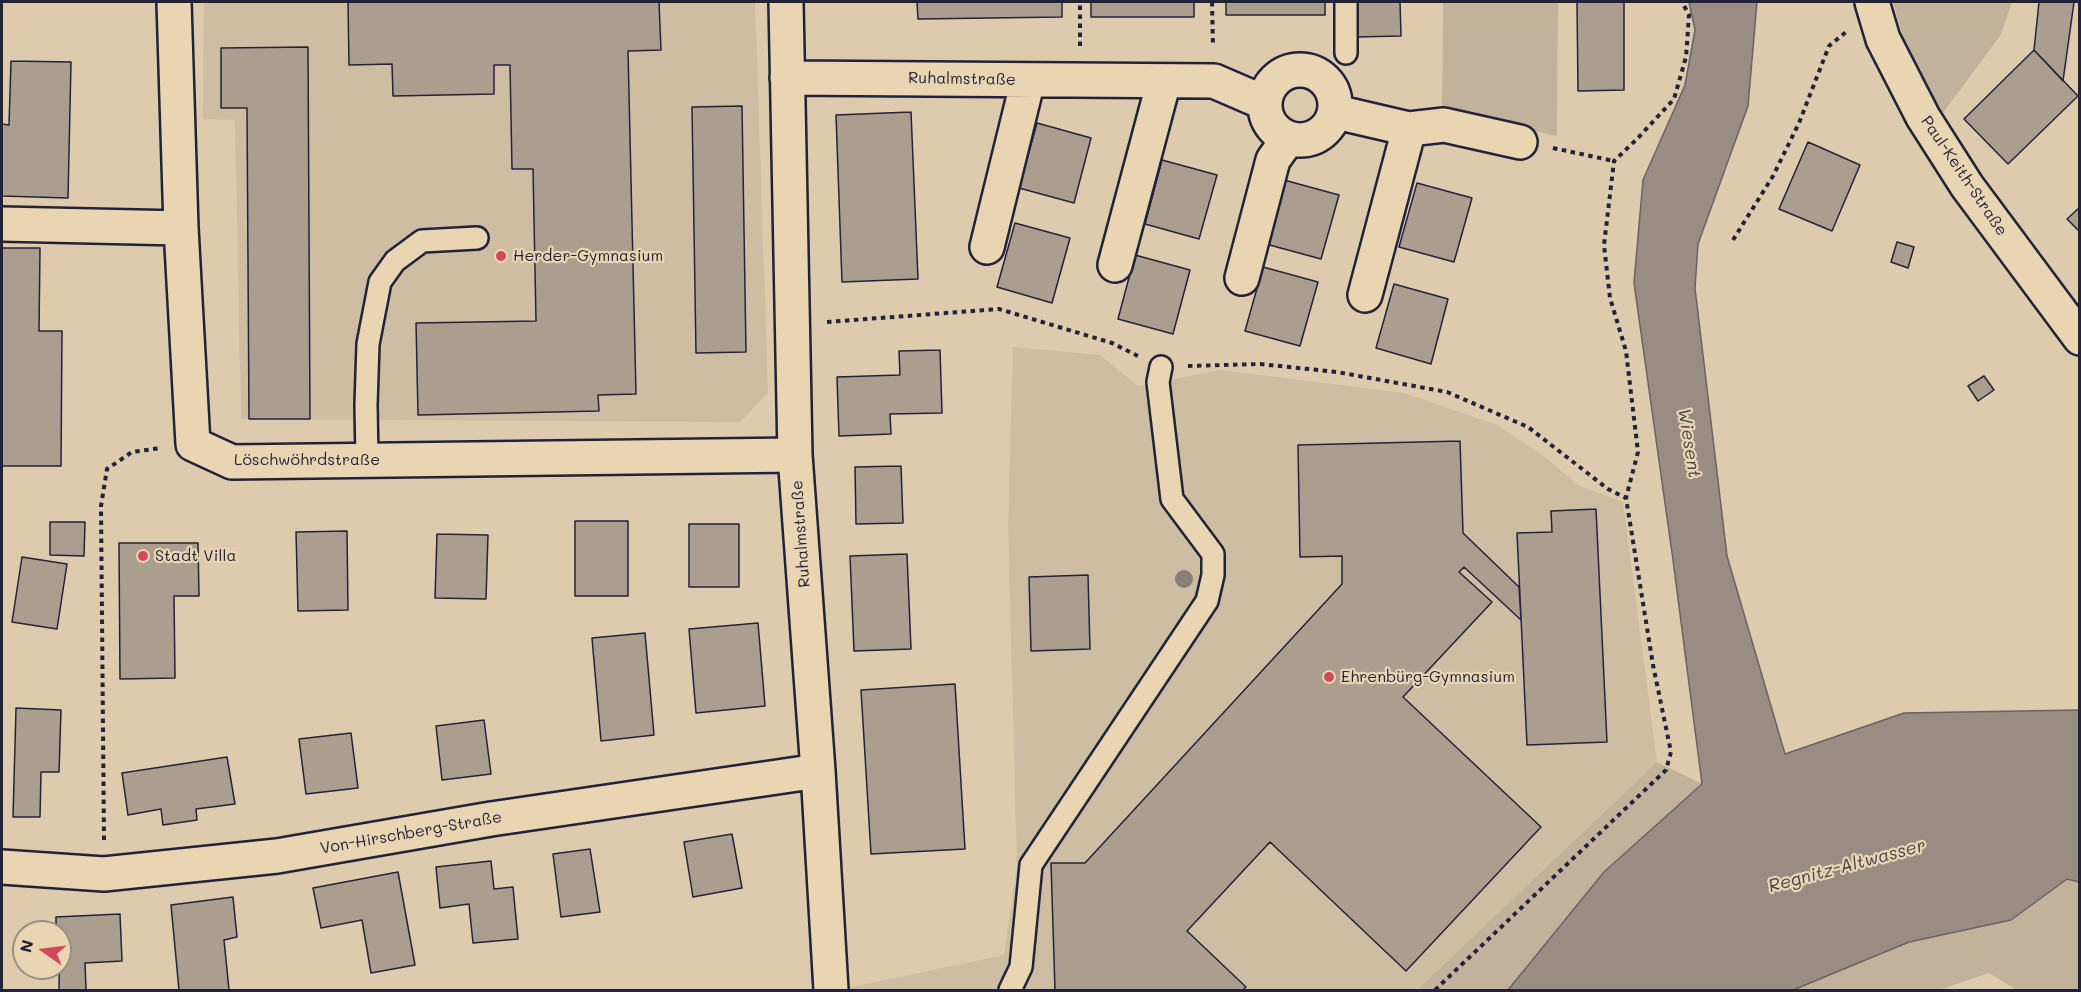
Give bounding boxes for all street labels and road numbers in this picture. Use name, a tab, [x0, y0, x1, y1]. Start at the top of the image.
street label: Ruhalmstraße	[908, 68, 1016, 90]
street label: Paul-Keith-Straße	[1917, 112, 2011, 240]
street label: Löschwöhrdstraße	[234, 450, 380, 470]
street label: Ruhalmstraße	[788, 480, 814, 588]
street label: Von-Hirschberg-Straße	[319, 808, 503, 858]

